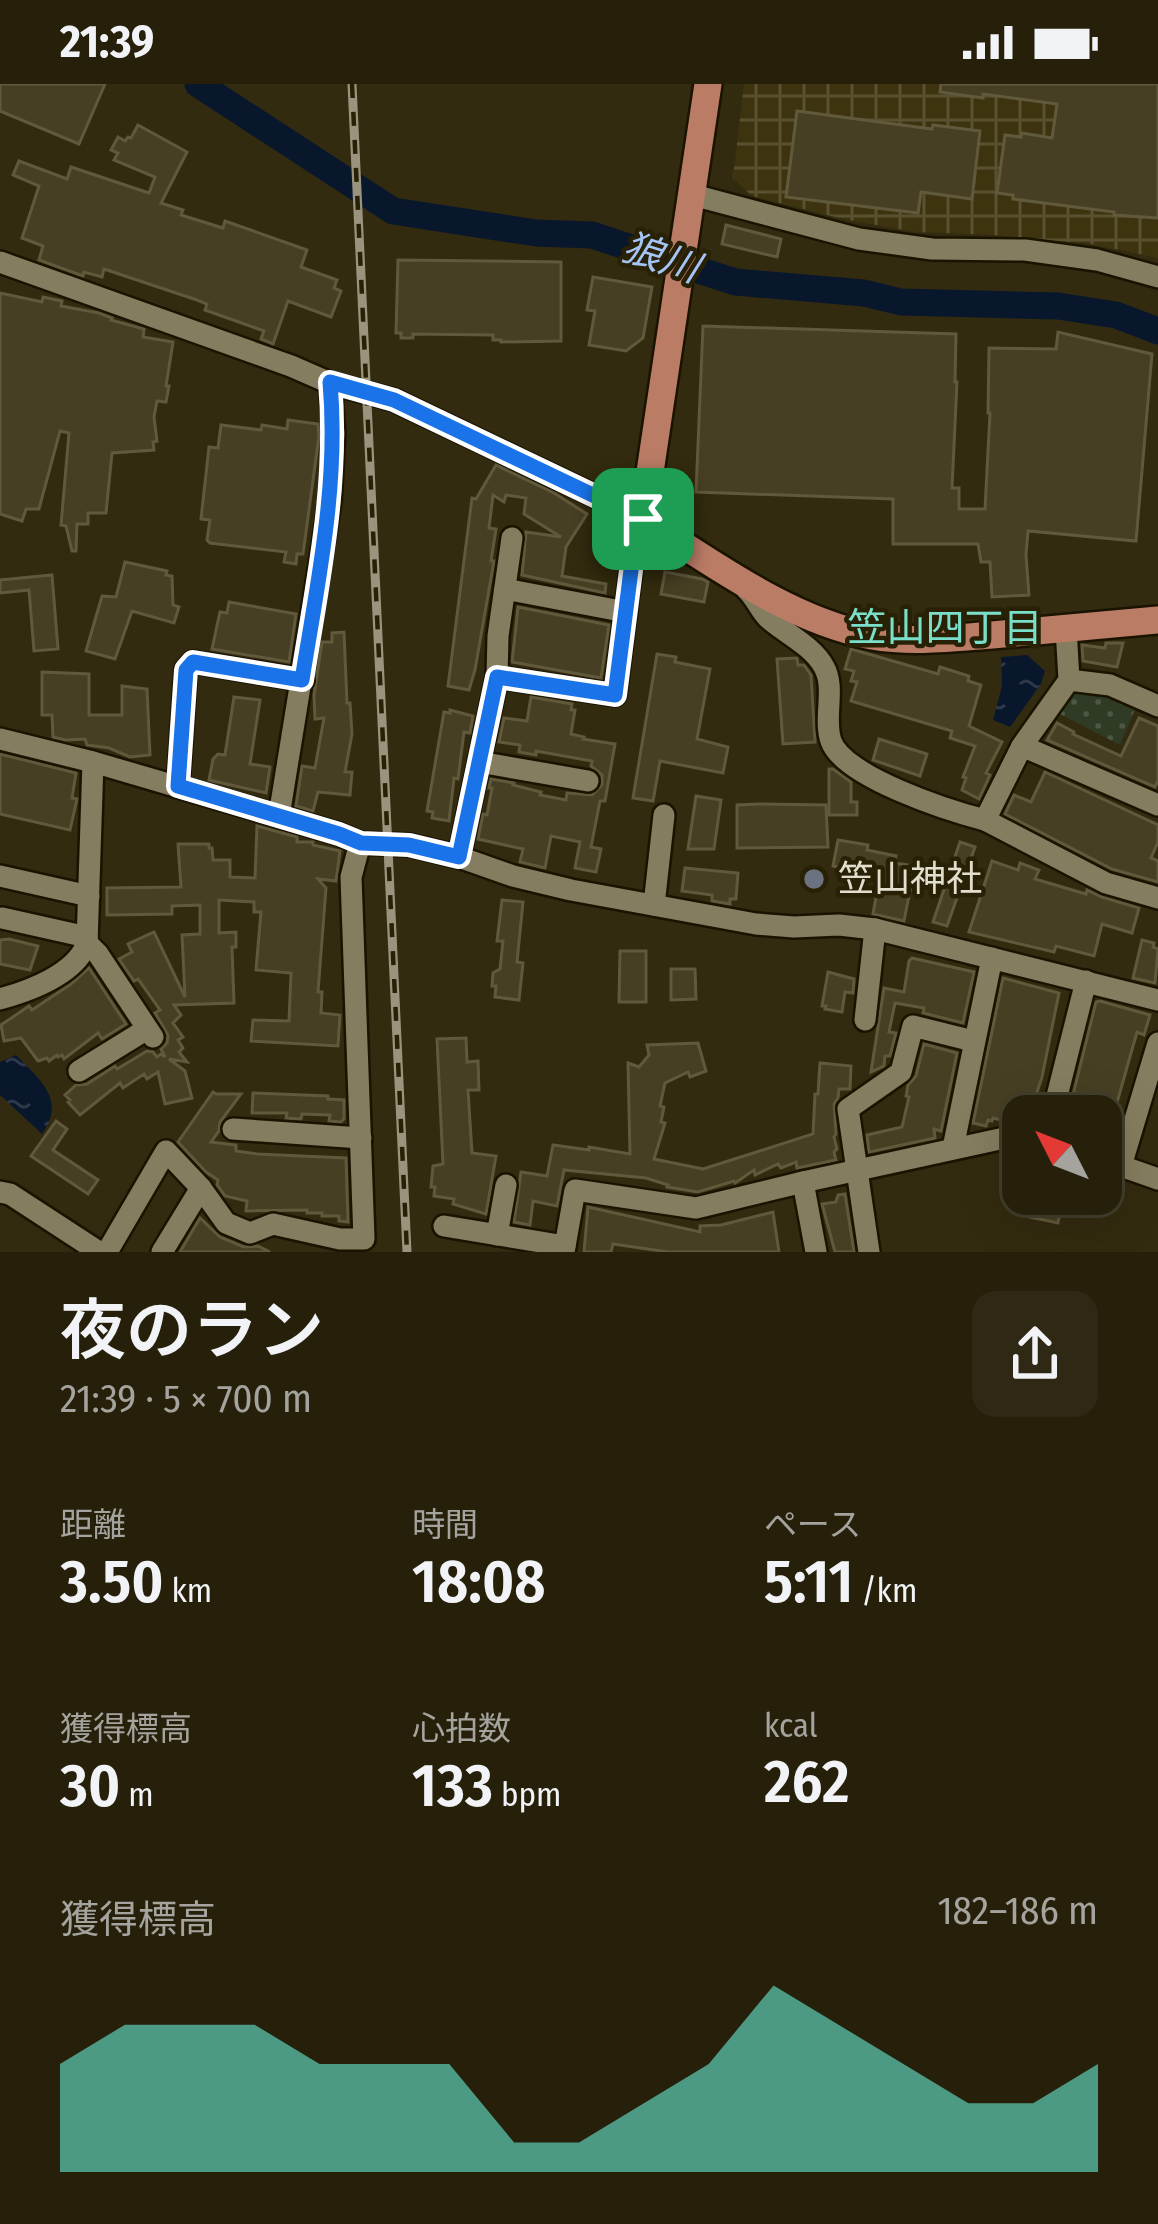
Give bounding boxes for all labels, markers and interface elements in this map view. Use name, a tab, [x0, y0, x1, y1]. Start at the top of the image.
text: 21:39	[60, 15, 154, 69]
water label: 狼川	[617, 224, 709, 293]
pin	[592, 468, 694, 570]
icon: arrive	[610, 486, 676, 552]
district label: 笠山四丁目	[847, 605, 1043, 651]
place label: 笠山神社	[838, 857, 982, 901]
marker: 笠山神社	[801, 866, 827, 892]
north arrow	[1002, 1095, 1122, 1215]
map controls	[1002, 1095, 1122, 1215]
text: 夜のラン	[60, 1291, 324, 1370]
button: share	[972, 1291, 1098, 1417]
text: 21:39 · 5 × 700 m	[60, 1376, 312, 1422]
text: 距離	[60, 1505, 126, 1545]
text: 時間	[412, 1505, 478, 1545]
text: ペース	[764, 1505, 861, 1545]
text: 3.50	[60, 1546, 164, 1618]
text: 18:08	[412, 1546, 546, 1618]
text: 5:11	[764, 1546, 853, 1618]
text: km	[164, 1571, 212, 1611]
text: /km	[853, 1571, 917, 1611]
text: kcal	[764, 1706, 817, 1746]
text: 獲得標高	[60, 1709, 192, 1749]
text: 心拍数	[412, 1709, 511, 1749]
text: 262	[764, 1746, 850, 1818]
text: 30	[60, 1750, 120, 1822]
text: 133	[412, 1750, 493, 1822]
text: m	[120, 1775, 154, 1815]
text: bpm	[493, 1775, 561, 1815]
text: 182–186 m	[937, 1888, 1098, 1934]
text: 獲得標高	[60, 1897, 216, 1943]

